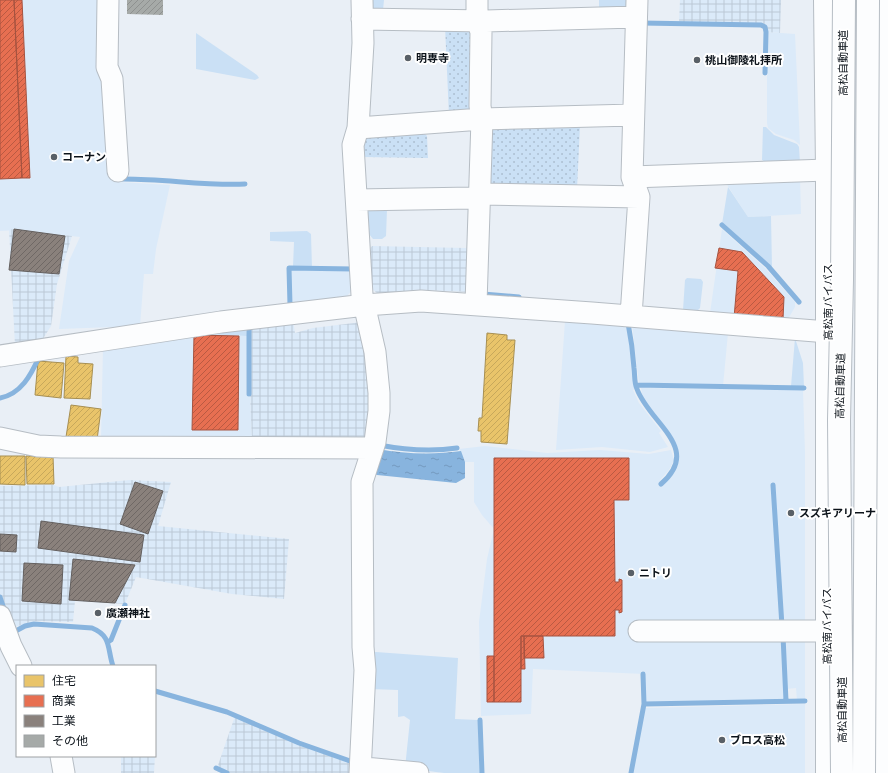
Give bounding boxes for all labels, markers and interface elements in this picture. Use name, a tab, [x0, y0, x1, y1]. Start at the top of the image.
street label: 高松自動車道	[837, 30, 850, 96]
place label: 明専寺	[416, 52, 449, 65]
marker: 明専寺	[403, 53, 413, 63]
place label: 桃山御陵礼拝所	[705, 54, 782, 67]
marker: 桃山御陵礼拝所	[692, 55, 702, 65]
place label: コーナン	[62, 151, 106, 164]
marker: コーナン	[49, 152, 59, 162]
street label: 高松南バイパス	[822, 264, 835, 340]
street label: 高松自動車道	[833, 353, 848, 419]
place label: スズキアリーナ	[799, 507, 876, 520]
marker: スズキアリーナ	[786, 508, 796, 518]
place label: ニトリ	[639, 567, 672, 580]
marker: ニトリ	[626, 568, 636, 578]
street label: 高松南バイパス	[821, 588, 834, 664]
place label: 廣瀬神社	[106, 607, 150, 620]
marker: 廣瀬神社	[93, 608, 103, 618]
legend	[16, 665, 156, 757]
text: 住宅	[52, 674, 76, 689]
street label: 高松自動車道	[836, 677, 849, 743]
text: 商業	[52, 694, 76, 709]
text: 工業	[52, 714, 76, 729]
text: その他	[52, 734, 88, 749]
place label: ブロス高松	[730, 734, 785, 747]
marker: ブロス高松	[717, 735, 727, 745]

